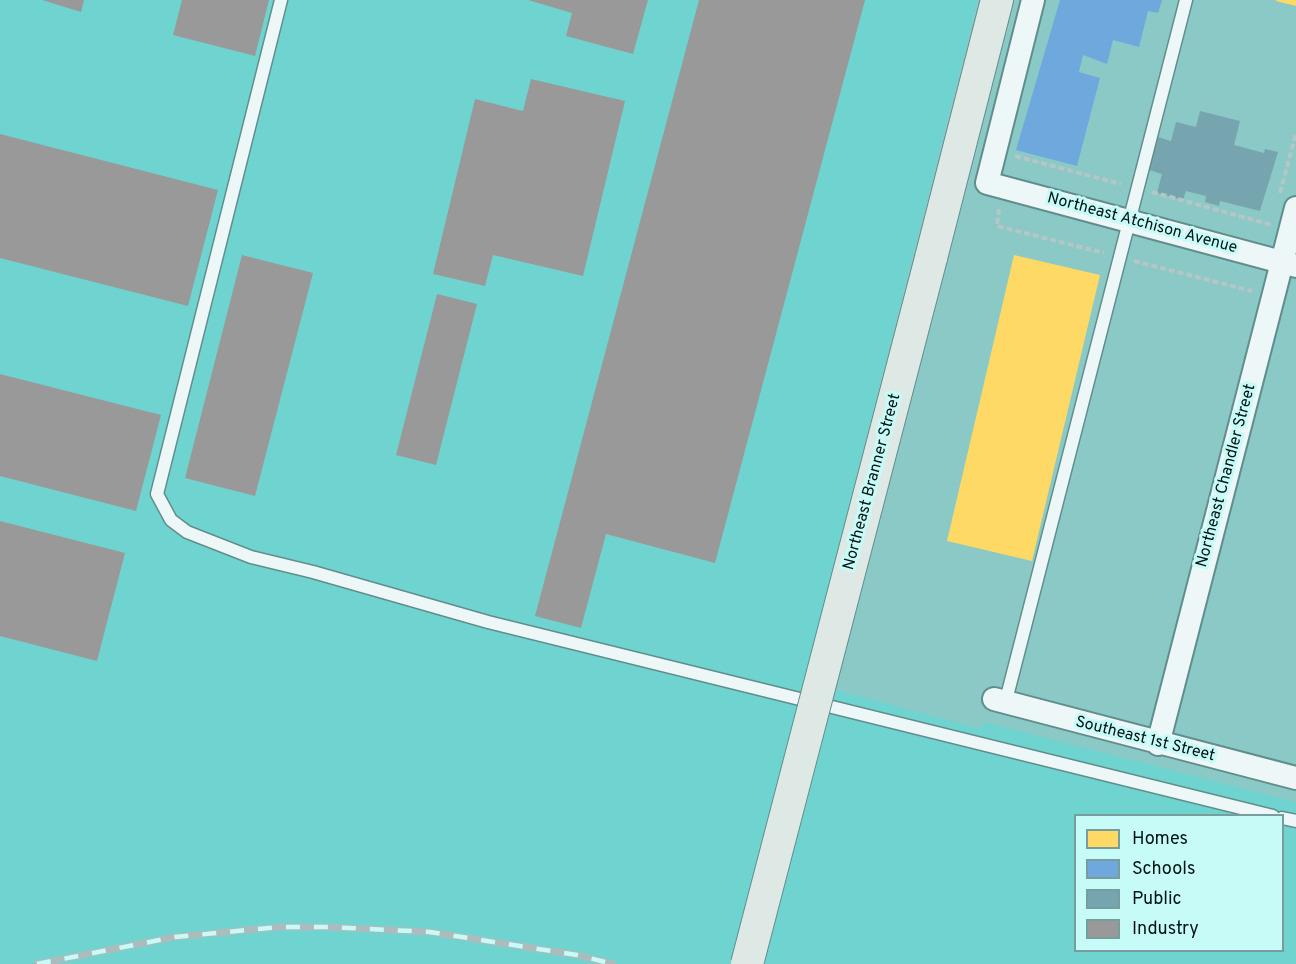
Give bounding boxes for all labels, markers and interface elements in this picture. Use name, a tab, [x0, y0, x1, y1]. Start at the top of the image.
street label: Northeast Atchison Avenue	[1045, 189, 1239, 259]
street label: Northeast Chandler Street	[1193, 382, 1261, 570]
street label: Northeast Branner Street	[840, 392, 906, 572]
street label: Southeast 1st Street	[1073, 713, 1217, 767]
legend	[1074, 814, 1284, 952]
text: Homes	[1132, 828, 1188, 851]
text: Schools	[1132, 858, 1195, 881]
text: Public	[1132, 888, 1182, 911]
text: Industry	[1132, 918, 1199, 941]

